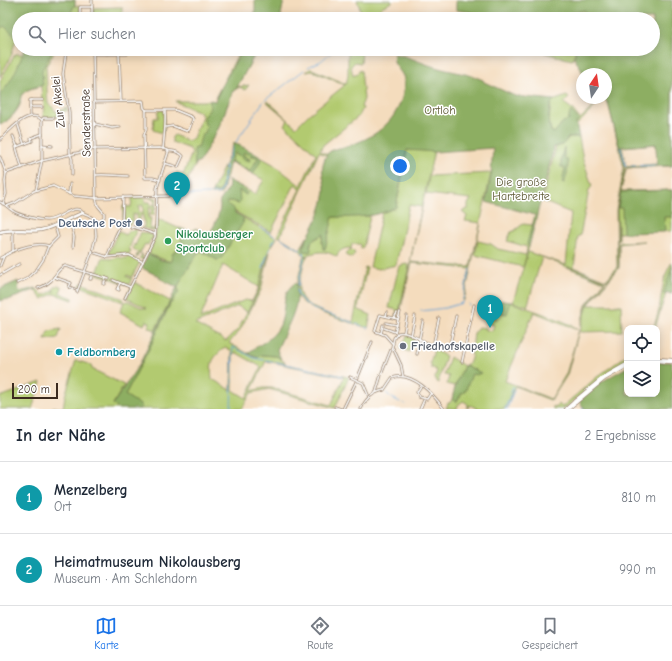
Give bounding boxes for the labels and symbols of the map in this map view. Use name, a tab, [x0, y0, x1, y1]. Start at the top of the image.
north arrow	[576, 68, 612, 104]
street label: Zur Akelei	[48, 76, 68, 128]
street label: Senderstraße	[78, 89, 94, 157]
park label: Ortloh	[424, 103, 456, 117]
your location	[390, 156, 410, 176]
pin: 2	[164, 172, 190, 205]
park label: Die große Hartebreite	[492, 175, 550, 203]
place label: Deutsche Post	[58, 216, 132, 230]
marker: Deutsche Post	[134, 218, 144, 228]
place label: Nikolausberger Sportclub	[176, 227, 253, 255]
marker: Nikolausberger Sportclub	[163, 236, 173, 246]
pin: 1	[477, 295, 503, 328]
place label: Friedhofskapelle	[411, 339, 495, 353]
marker: Friedhofskapelle	[398, 341, 408, 351]
place label: Feldbornberg	[67, 345, 136, 359]
marker: Feldbornberg	[54, 347, 64, 357]
scale bar	[12, 381, 58, 400]

